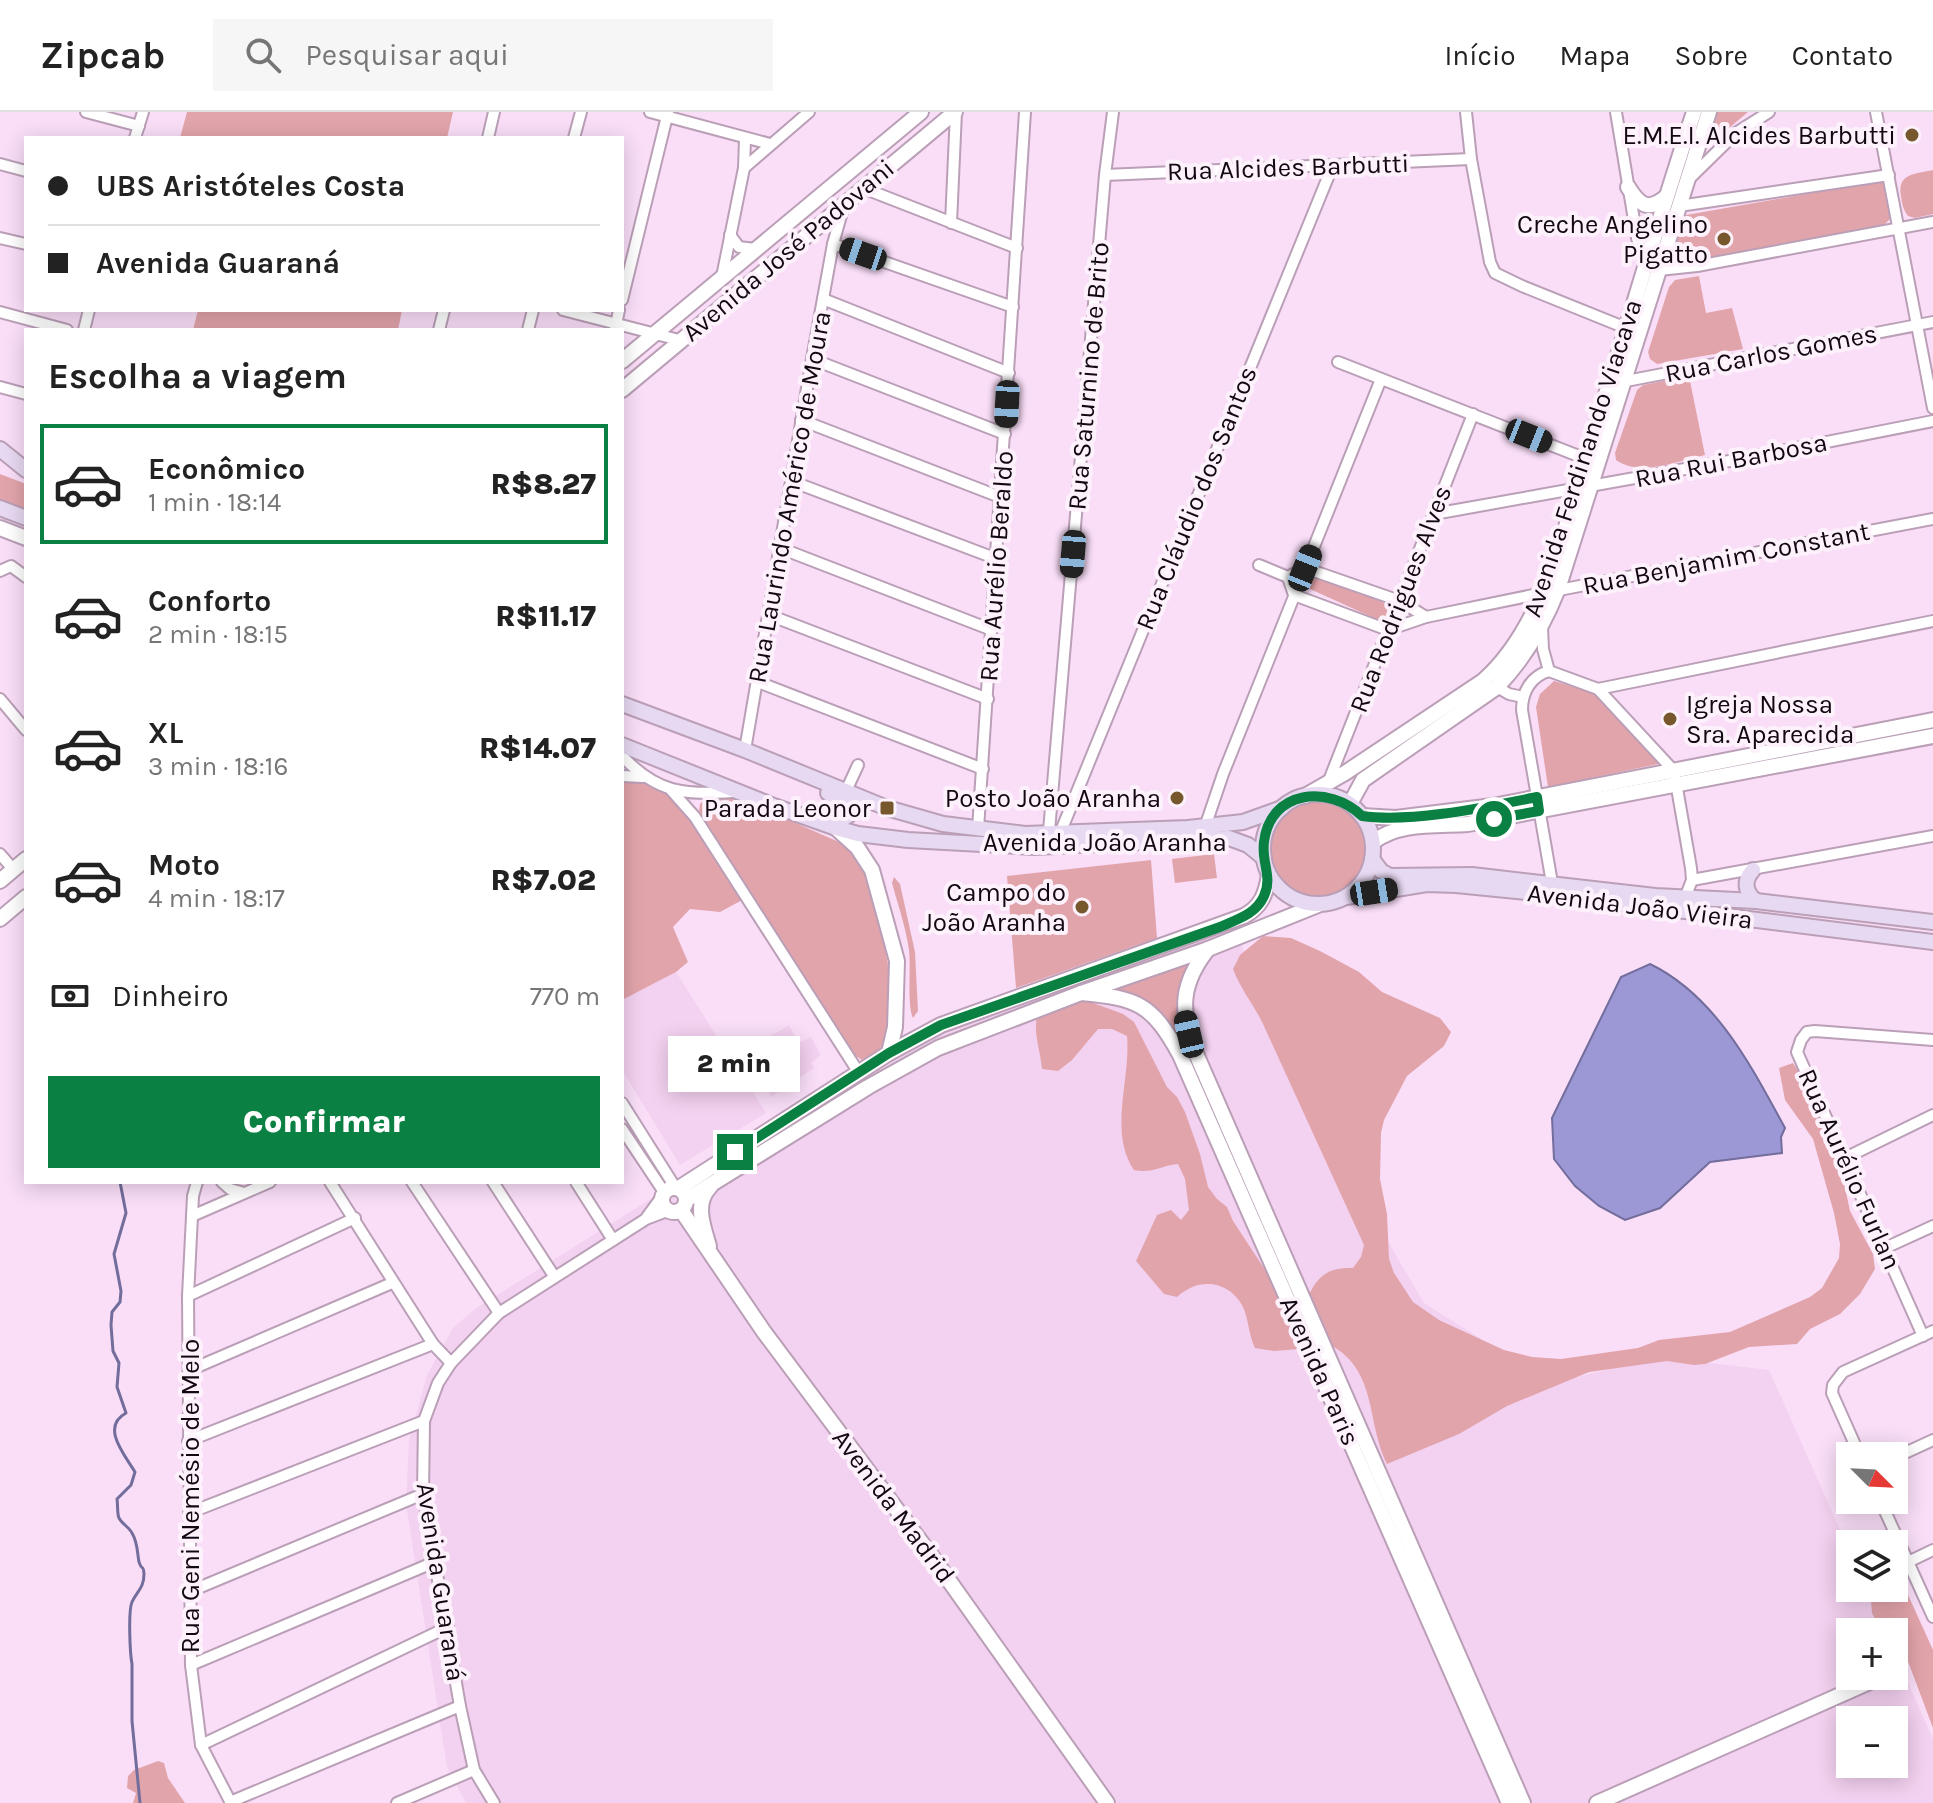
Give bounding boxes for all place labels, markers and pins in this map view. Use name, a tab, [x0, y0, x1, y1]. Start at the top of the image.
place label: E.M.E.I. Alcides Barbutti	[1622, 120, 1896, 151]
marker: E.M.E.I. Alcides Barbutti	[1903, 126, 1921, 144]
place label: Creche Angelino Pigatto	[1517, 209, 1708, 270]
marker: Creche Angelino Pigatto	[1715, 230, 1733, 248]
place label: Igreja Nossa Sra. Aparecida	[1686, 689, 1854, 750]
marker: Igreja Nossa Sra. Aparecida	[1661, 710, 1679, 728]
place label: Posto João Aranha	[945, 783, 1161, 814]
marker: Posto João Aranha	[1168, 789, 1186, 807]
place label: Parada Leonor	[704, 793, 872, 824]
marker: Parada Leonor	[878, 799, 896, 817]
place label: Campo do João Aranha	[922, 877, 1066, 938]
marker: Campo do João Aranha	[1073, 898, 1091, 916]

